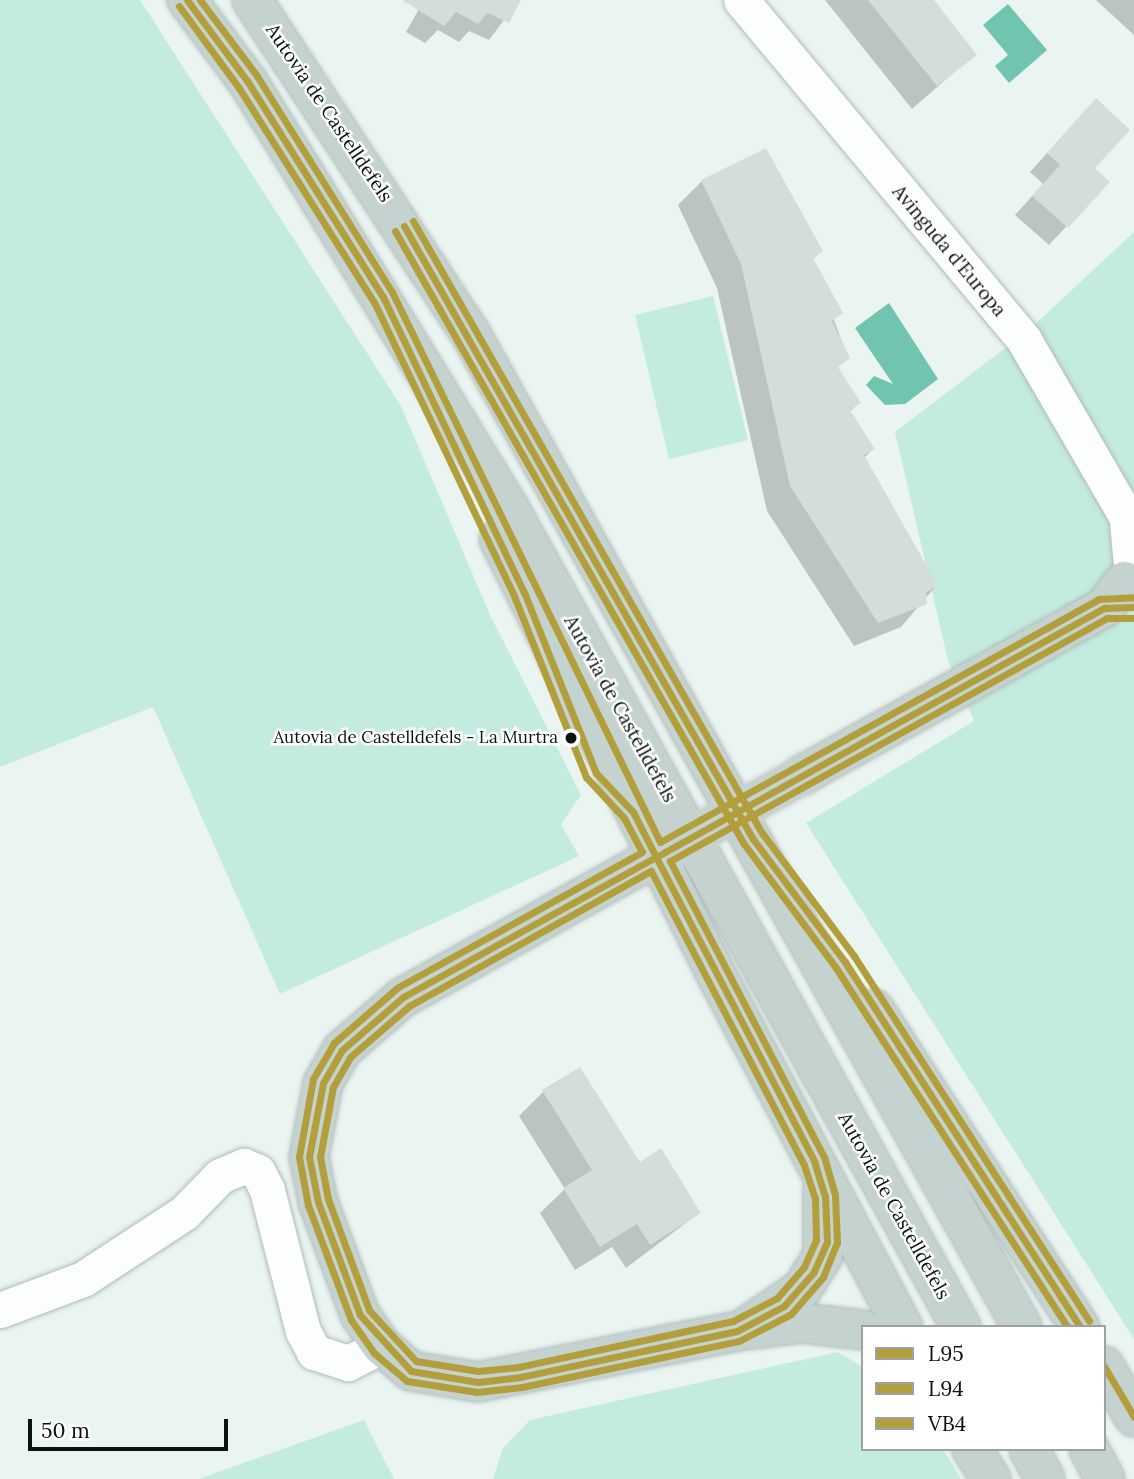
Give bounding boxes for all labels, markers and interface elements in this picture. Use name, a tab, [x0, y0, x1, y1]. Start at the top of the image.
street label: Autovia de Castelldefels	[261, 20, 397, 206]
street label: Avinguda d'Europa	[887, 181, 1011, 321]
street label: Autovia de Castelldefels	[559, 612, 681, 806]
place label: Autovia de Castelldefels - La Murtra	[273, 728, 558, 748]
marker: Autovia de Castelldefels - La Murtra	[564, 731, 578, 745]
street label: Autovia de Castelldefels	[833, 1109, 955, 1303]
legend	[861, 1325, 1106, 1451]
text: L95	[928, 1340, 964, 1367]
text: L94	[928, 1375, 964, 1402]
scale bar	[32, 1406, 231, 1450]
text: VB4	[928, 1410, 966, 1437]
text: 50 m	[41, 1417, 90, 1444]

